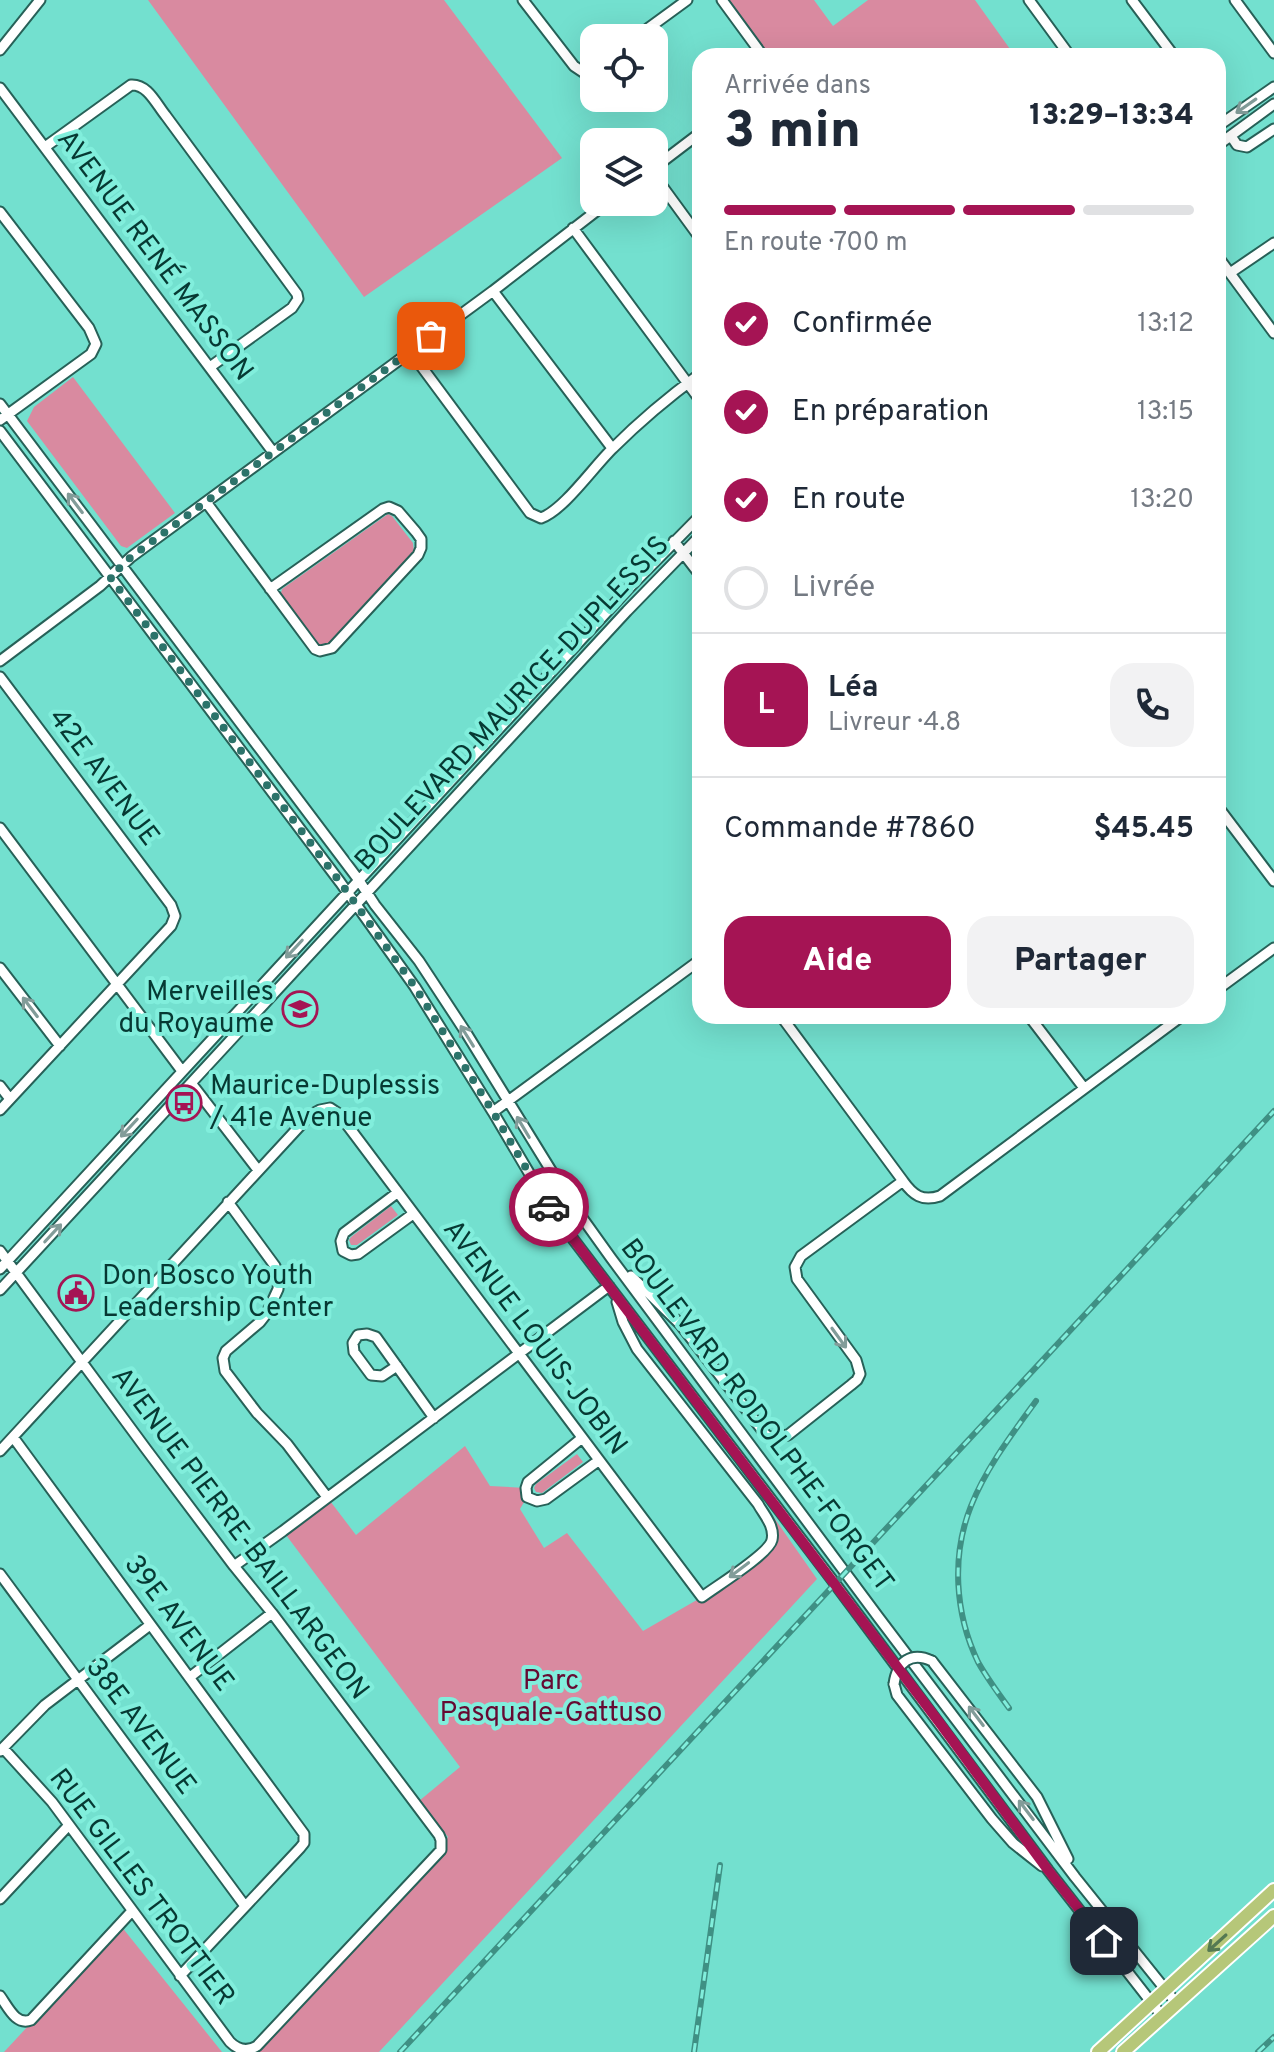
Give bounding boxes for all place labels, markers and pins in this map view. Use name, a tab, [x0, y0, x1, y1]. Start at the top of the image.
pin	[397, 302, 465, 370]
place label: Merveilles du Royaume	[118, 975, 274, 1043]
school or university icon: Merveilles du Royaume	[281, 990, 319, 1028]
place label: Maurice-Duplessis / 41e Avenue	[209, 1069, 440, 1137]
bus stop icon: Maurice-Duplessis / 41e Avenue	[165, 1084, 203, 1122]
place label: Don Bosco Youth Leadership Center	[102, 1259, 333, 1327]
public building icon: Don Bosco Youth Leadership Center	[57, 1274, 95, 1312]
pin	[1070, 1907, 1138, 1975]

